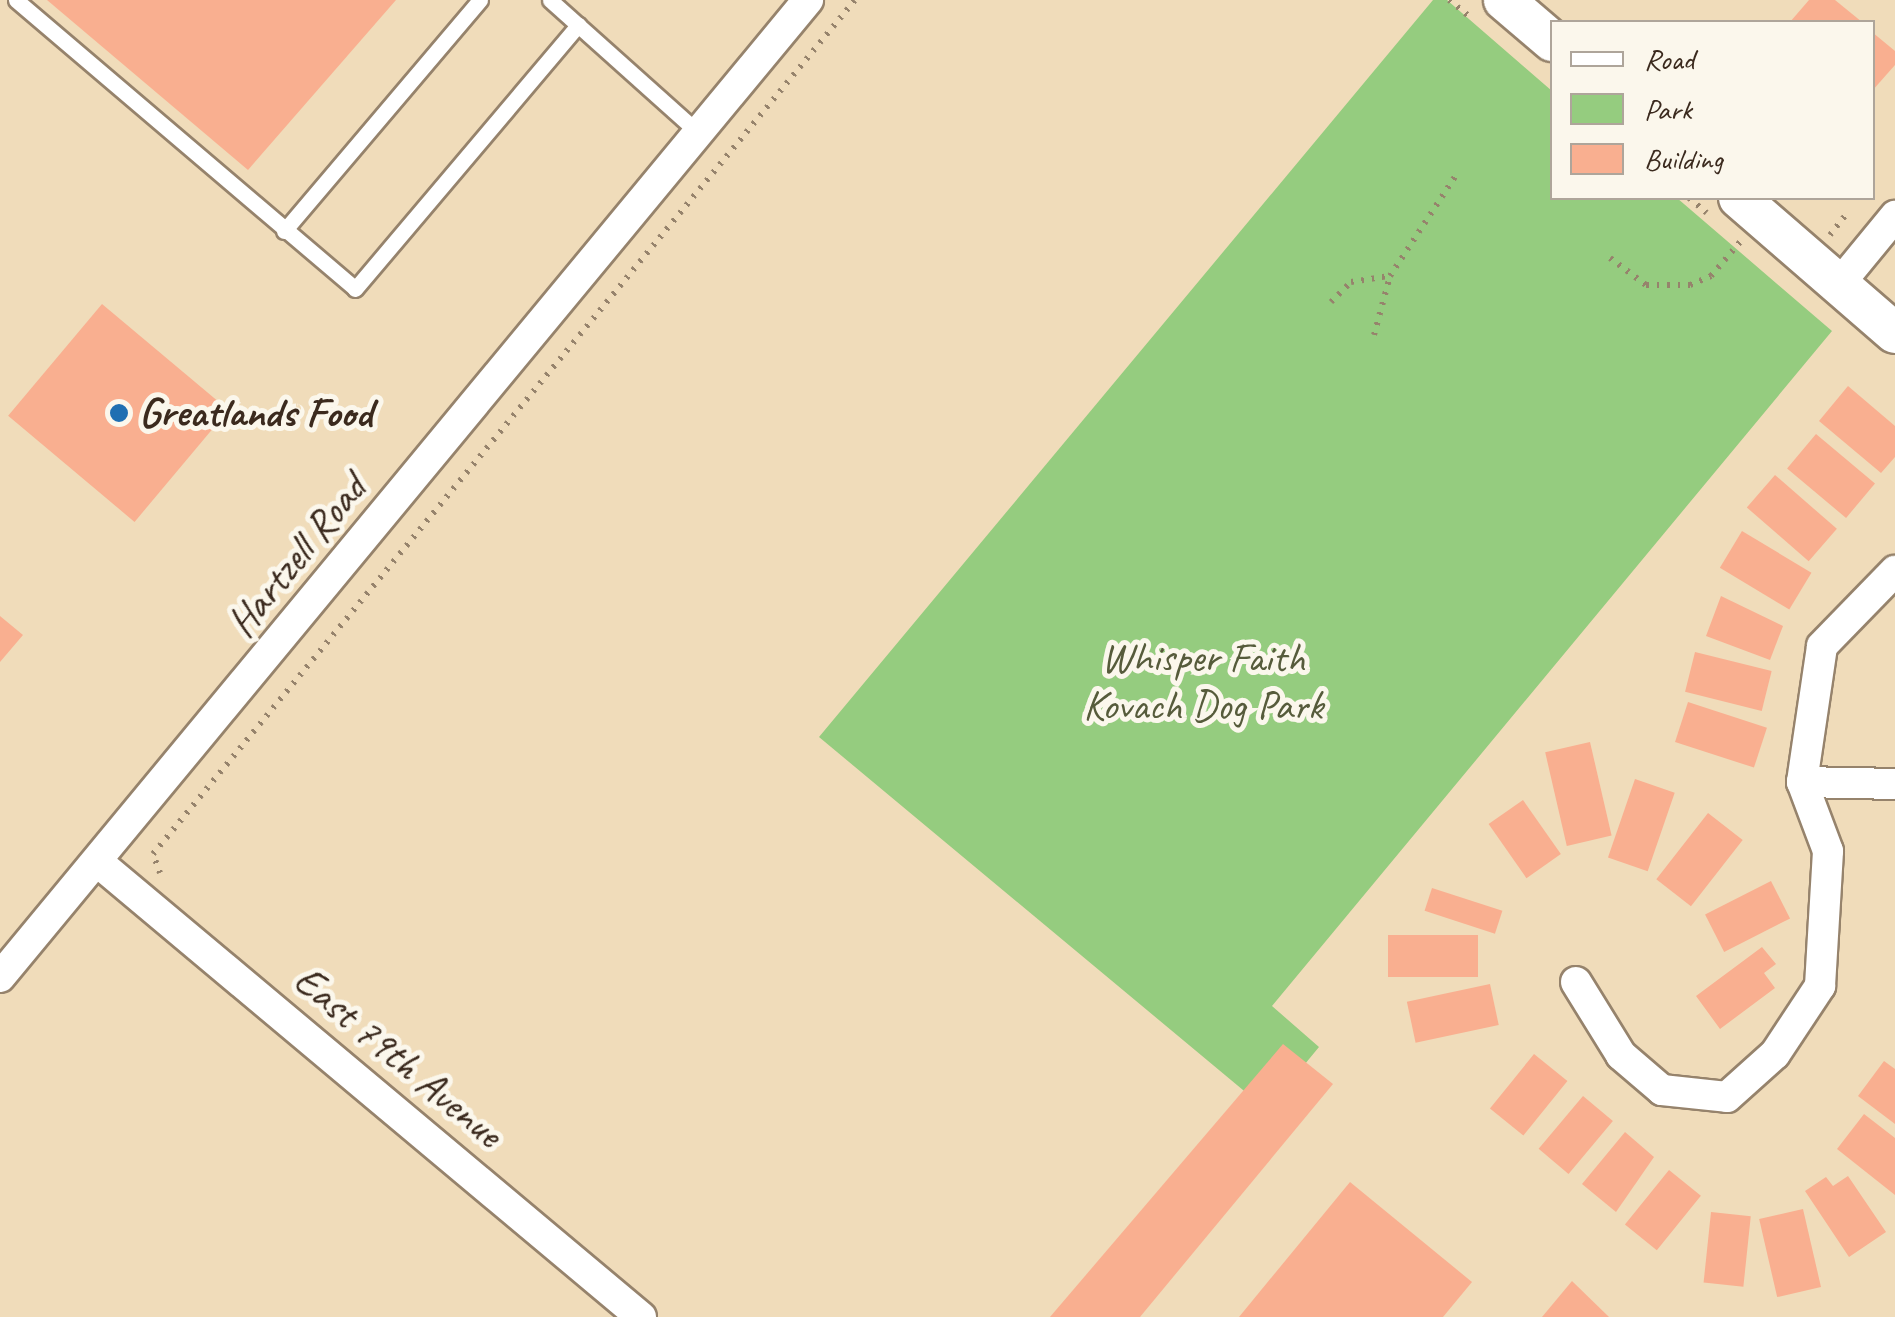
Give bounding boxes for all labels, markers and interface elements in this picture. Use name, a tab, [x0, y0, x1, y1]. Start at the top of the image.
legend	[1550, 20, 1875, 200]
text: Road	[1644, 40, 1694, 78]
text: Park	[1644, 90, 1692, 128]
text: Building	[1644, 140, 1723, 178]
place label: Greatlands Food	[139, 388, 372, 438]
marker: Greatlands Food	[108, 402, 130, 424]
street label: Hartzell Road	[217, 465, 377, 647]
park label: Whisper Faith Kovach Dog Park	[1083, 633, 1323, 731]
street label: East 79th Avenue	[284, 955, 512, 1159]

